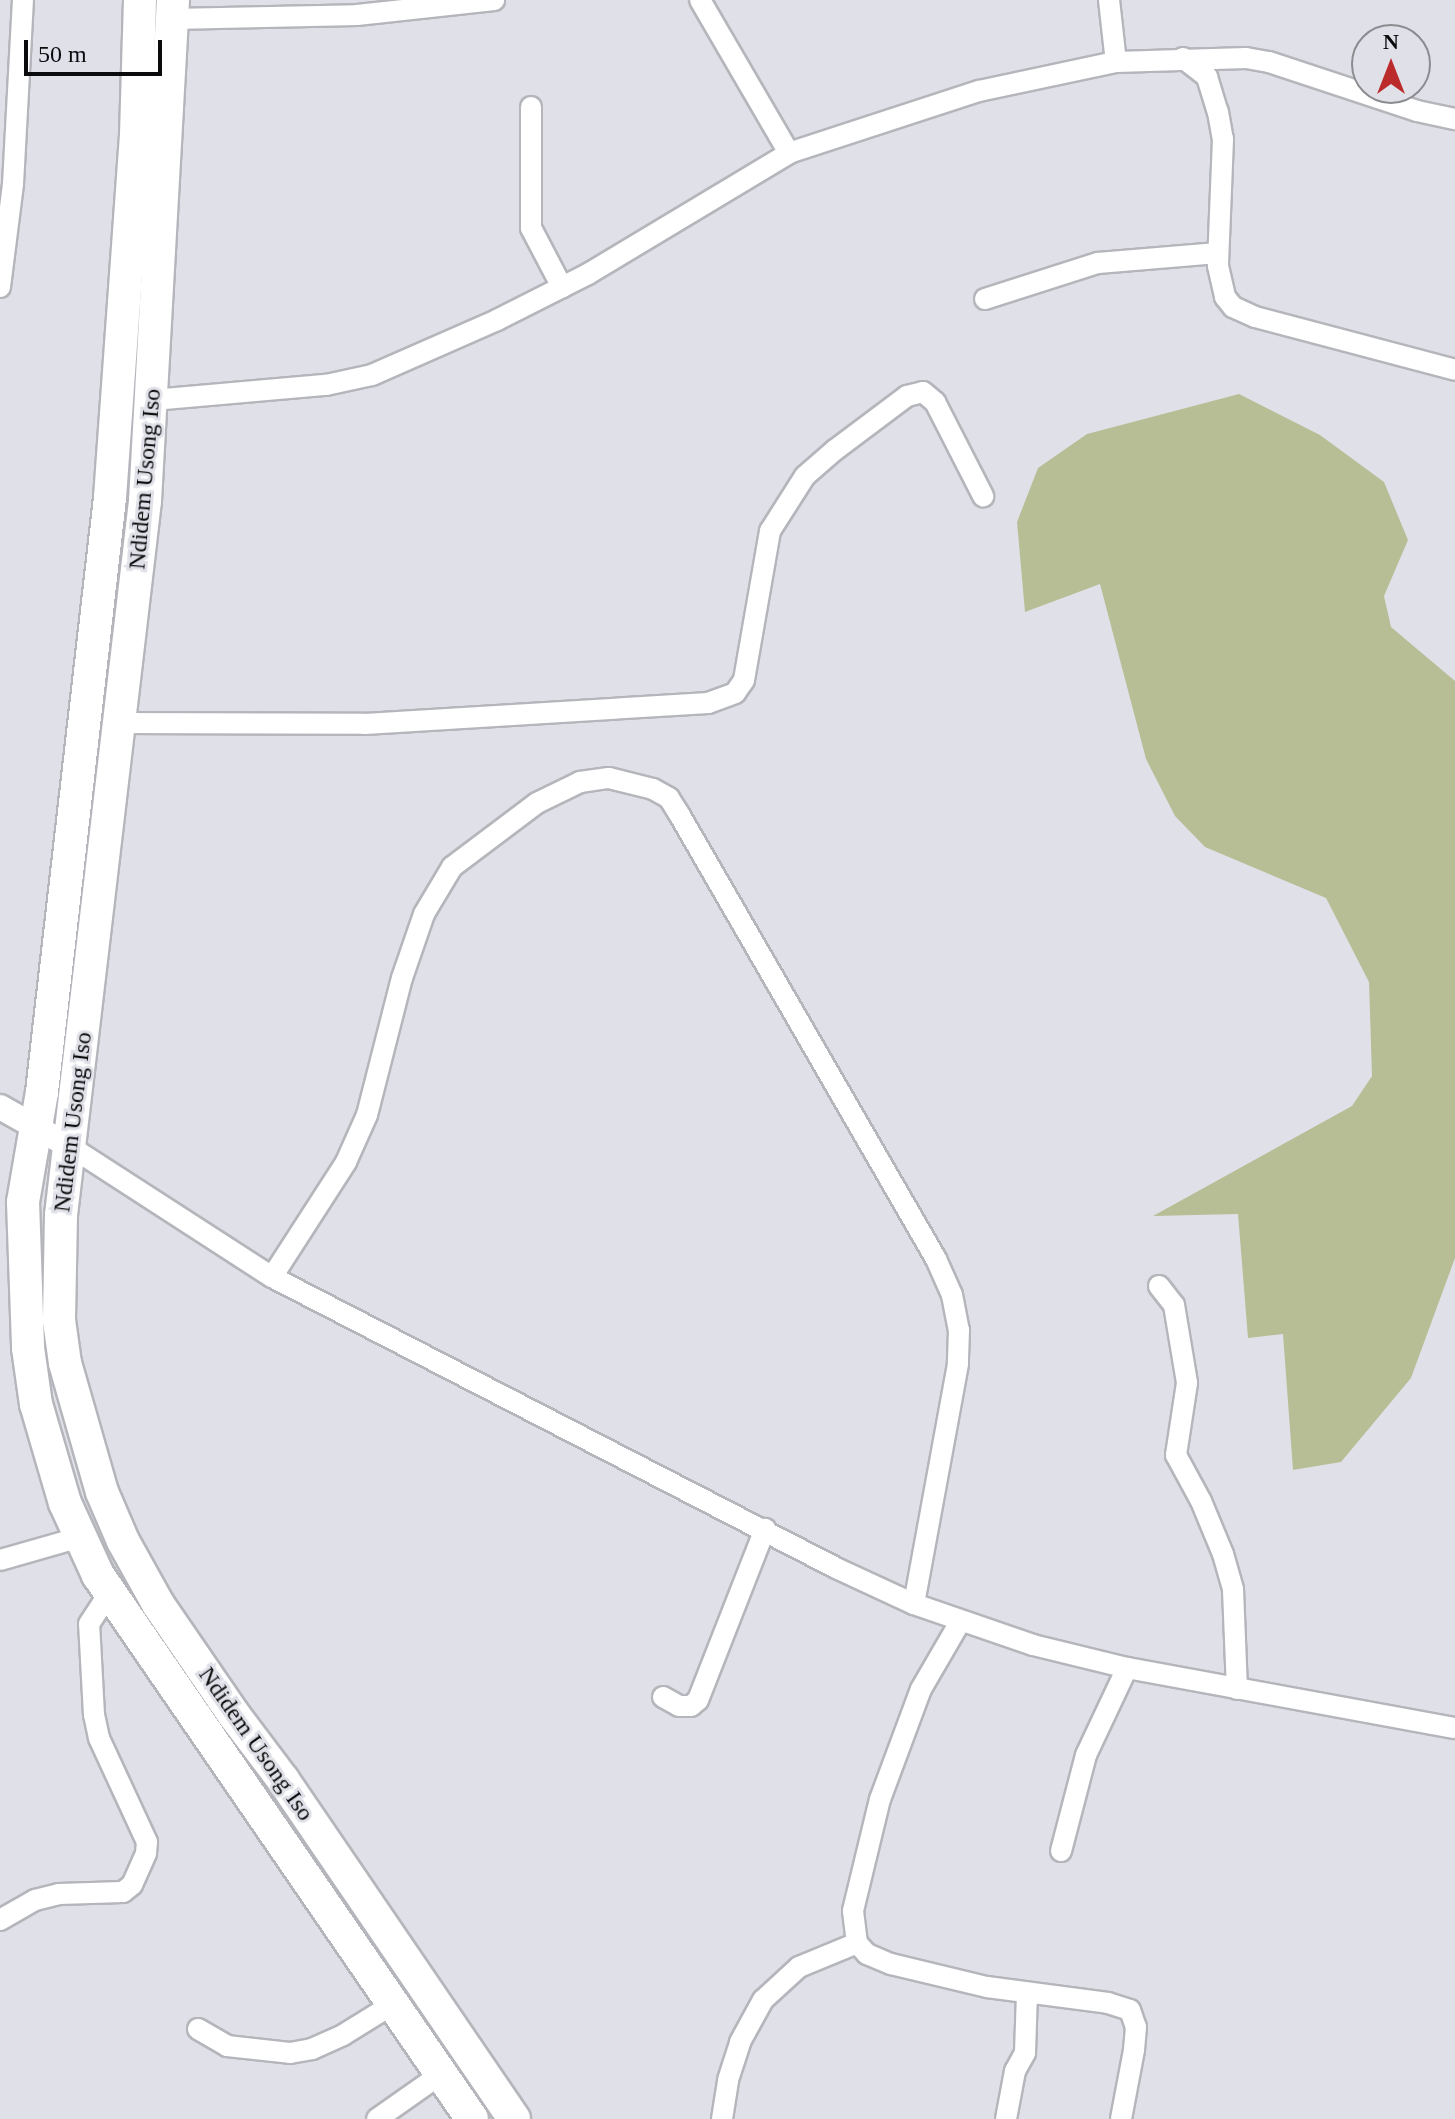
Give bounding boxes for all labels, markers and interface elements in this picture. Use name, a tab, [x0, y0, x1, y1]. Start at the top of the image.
scale bar	[28, 24, 166, 74]
north arrow	[1351, 24, 1431, 104]
text: N	[1383, 29, 1399, 54]
text: 50 m	[38, 41, 87, 67]
street label: Ndidem Usong Iso	[123, 387, 167, 571]
street label: Ndidem Usong Iso	[48, 1030, 98, 1214]
street label: Ndidem Usong Iso	[192, 1661, 320, 1827]

